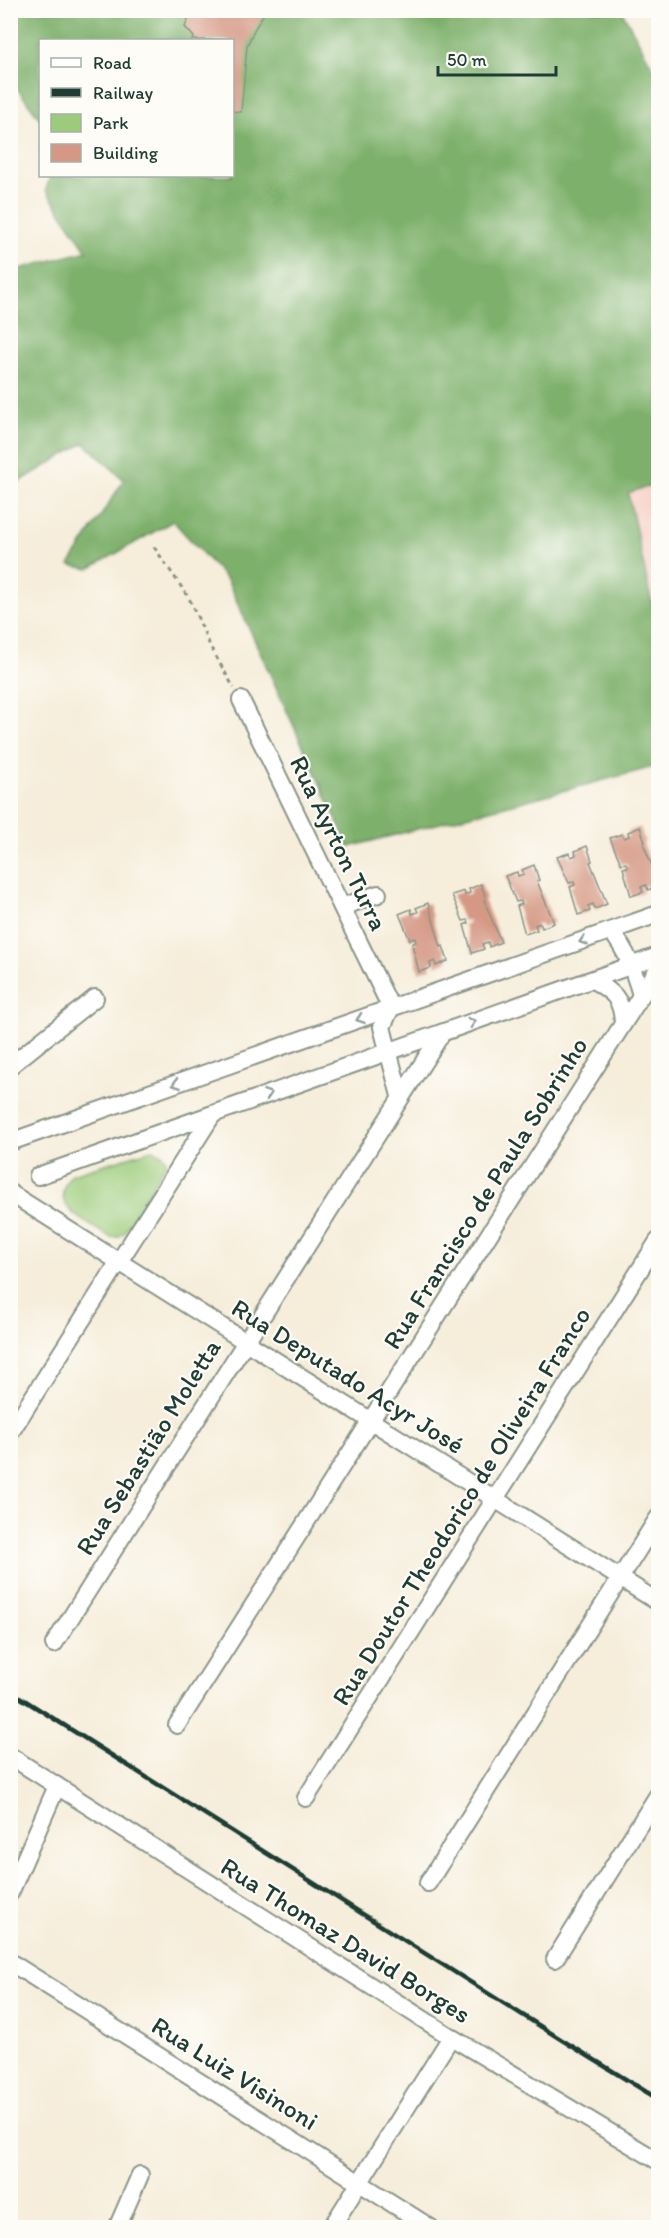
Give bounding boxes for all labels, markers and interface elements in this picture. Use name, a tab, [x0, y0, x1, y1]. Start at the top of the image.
legend	[39, 39, 234, 177]
scale bar	[438, 39, 556, 77]
text: 50 m	[447, 49, 487, 71]
text: Road	[93, 52, 132, 74]
text: Railway	[93, 82, 154, 104]
text: Park	[93, 112, 128, 134]
text: Building	[93, 142, 159, 164]
street label: Rua Ayrton Turra	[283, 750, 395, 936]
one-way arrow	[579, 933, 589, 946]
one-way arrow	[355, 1012, 366, 1025]
one-way arrow	[466, 1017, 477, 1030]
street label: Rua Francisco de Paula Sobrinho	[376, 1031, 594, 1355]
one-way arrow	[171, 1076, 182, 1089]
one-way arrow	[262, 1089, 273, 1102]
street label: Rua Deputado Acyr José	[226, 1291, 470, 1461]
street label: Rua Doutor Theodorico de Oliveira Franco	[325, 1301, 597, 1711]
street label: Rua Sebastião Moletta	[68, 1333, 228, 1561]
street label: Rua Thomaz David Borges	[215, 1850, 477, 2030]
street label: Rua Luiz Visinoni	[146, 2009, 324, 2137]

